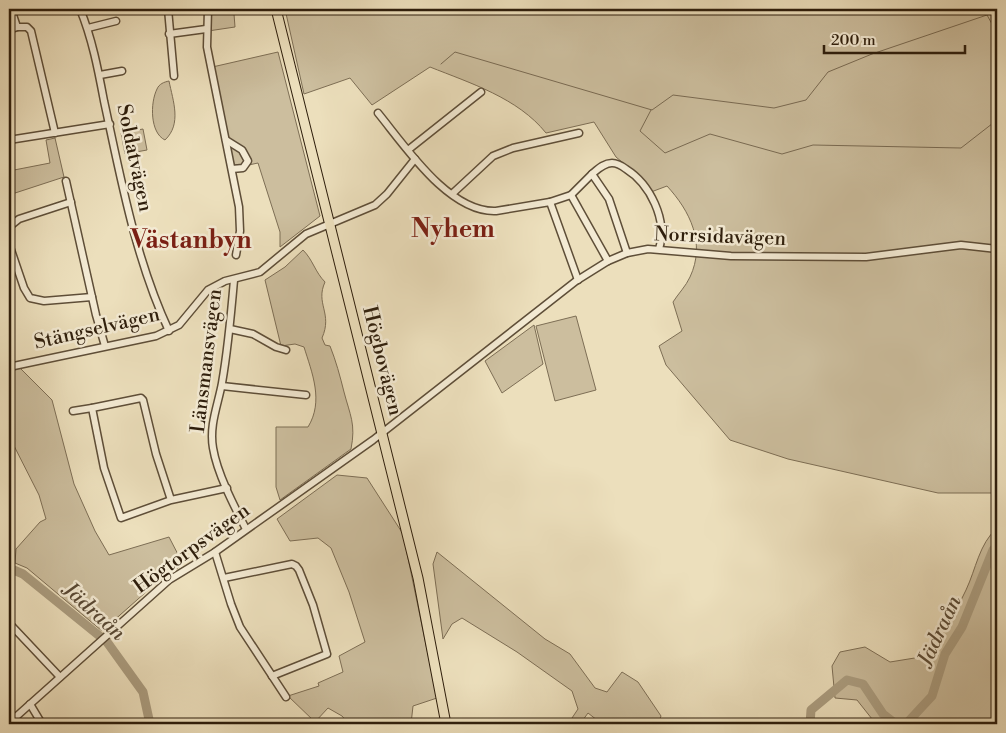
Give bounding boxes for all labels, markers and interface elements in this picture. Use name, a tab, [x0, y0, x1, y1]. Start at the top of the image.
scale bar	[824, 22, 965, 54]
text: 200 m	[831, 31, 876, 50]
street label: Soldatvägen	[110, 102, 158, 214]
district label: Nyhem	[411, 214, 495, 245]
street label: Norrsidavägen	[653, 222, 787, 252]
district label: Västanbyn	[129, 225, 252, 256]
street label: Länsmansvägen	[186, 287, 228, 434]
street label: Stängselvägen	[32, 302, 162, 356]
street label: Högbovägen	[356, 304, 408, 418]
street label: Högtorpsvägen	[129, 498, 255, 600]
water label: Jädraån	[56, 576, 130, 647]
water label: Jädraån	[912, 592, 968, 672]

